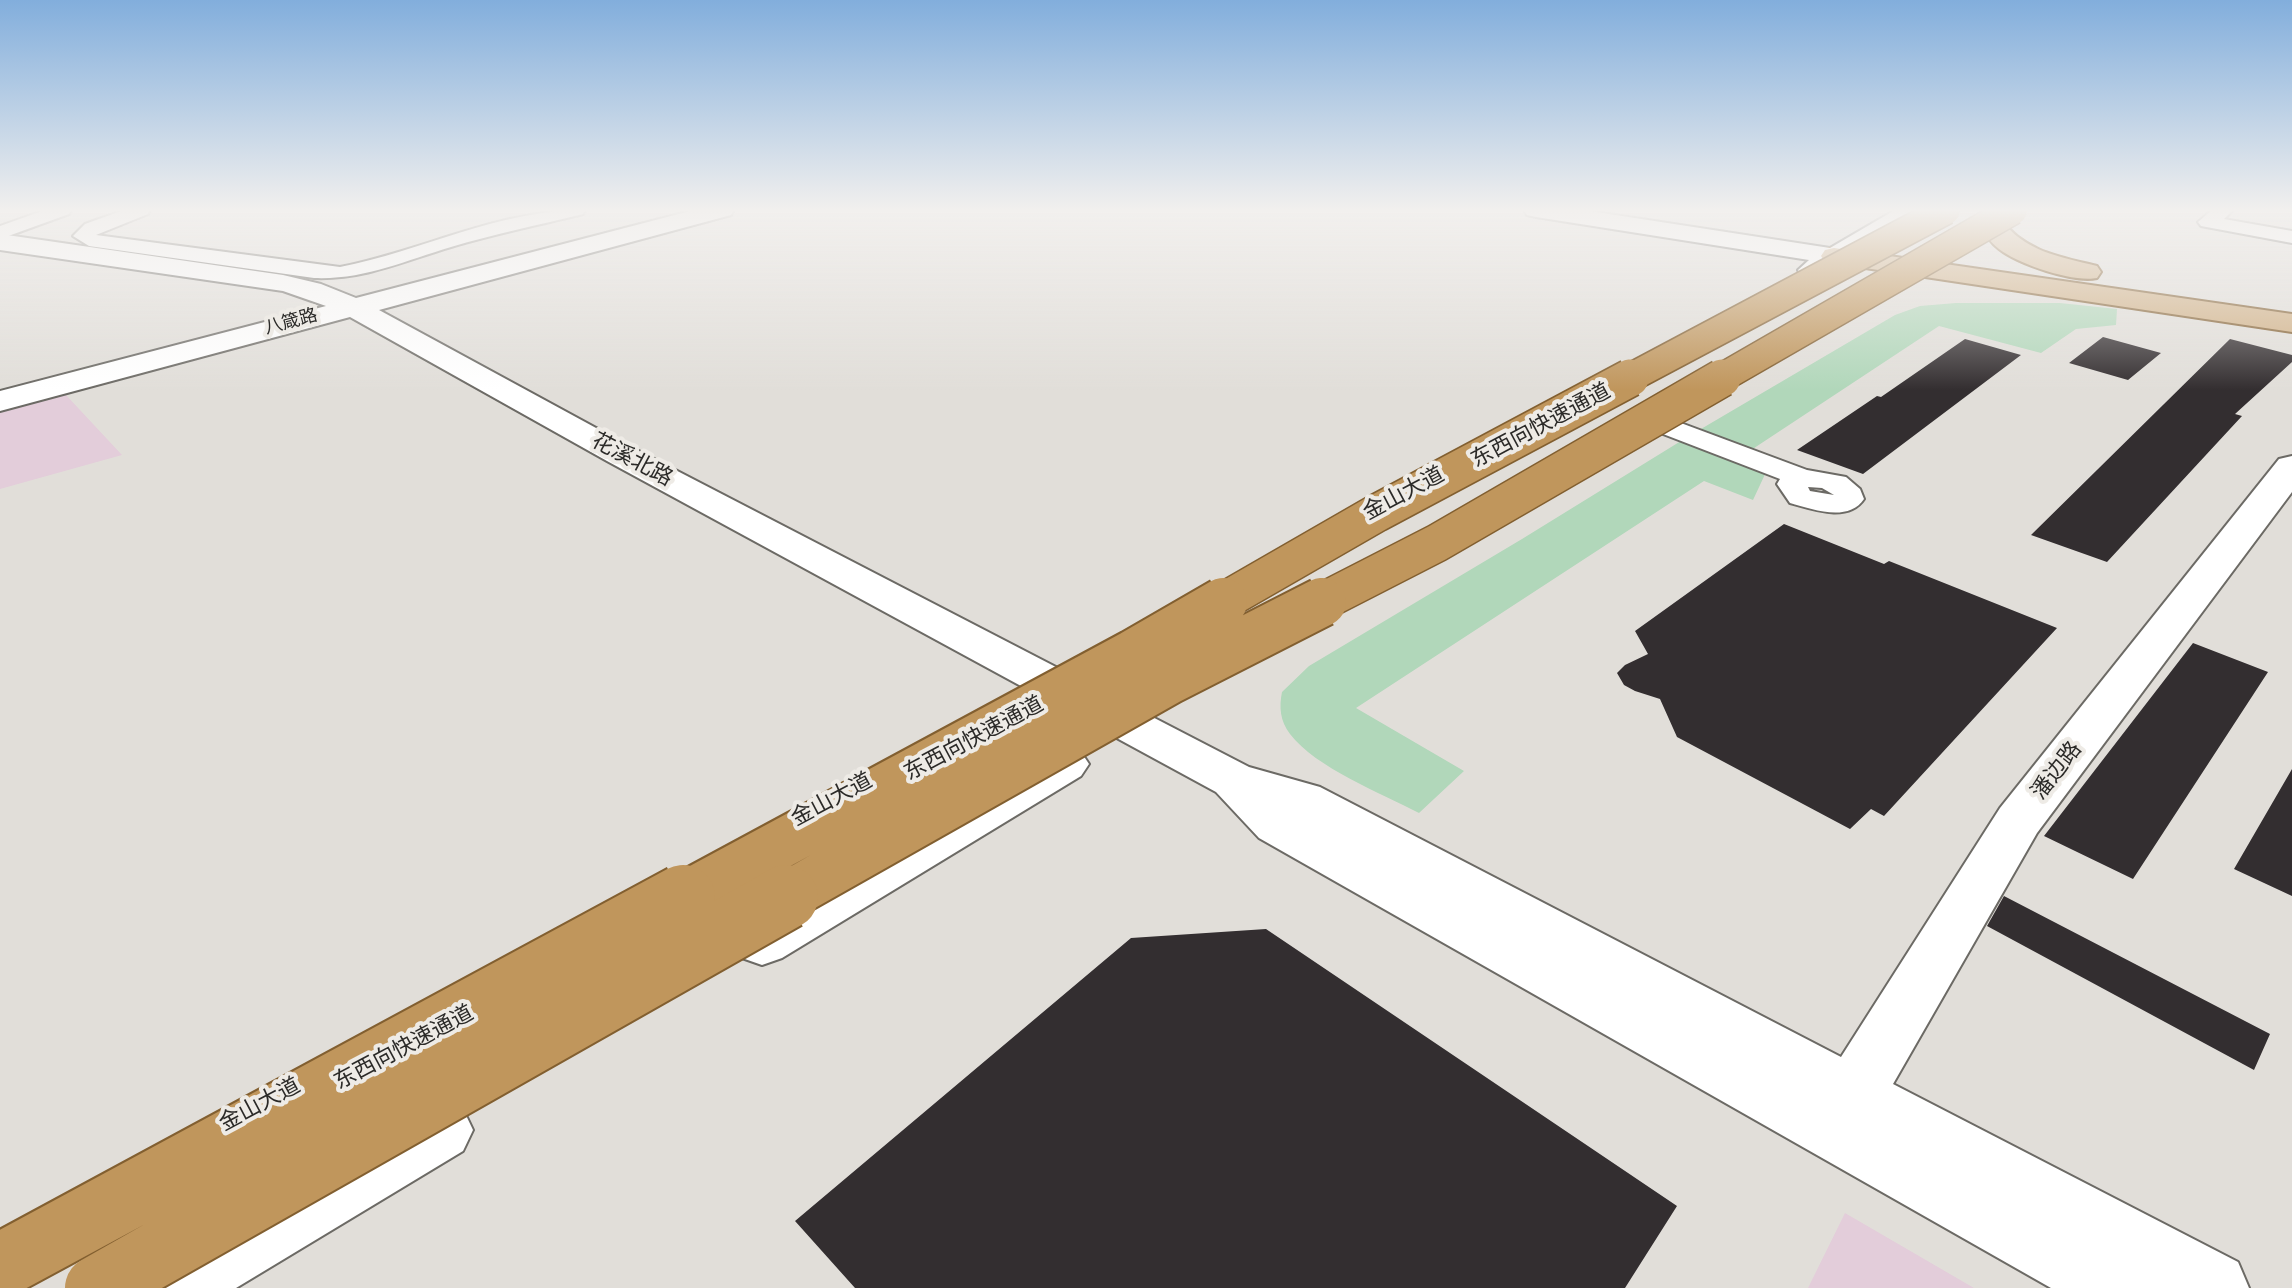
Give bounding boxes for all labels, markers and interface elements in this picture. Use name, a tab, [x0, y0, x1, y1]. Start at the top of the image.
street label: 八箴路	[262, 305, 320, 339]
street label: 东西向快速通道	[1467, 378, 1615, 474]
street label: 花溪北路	[587, 428, 677, 492]
street label: 金山大道	[1359, 462, 1449, 526]
street label: 东西向快速通道	[900, 691, 1048, 787]
street label: 潘边路	[2026, 737, 2088, 805]
street label: 金山大道	[787, 768, 877, 832]
street label: 东西向快速通道	[330, 1000, 478, 1096]
street label: 金山大道	[215, 1073, 305, 1137]

